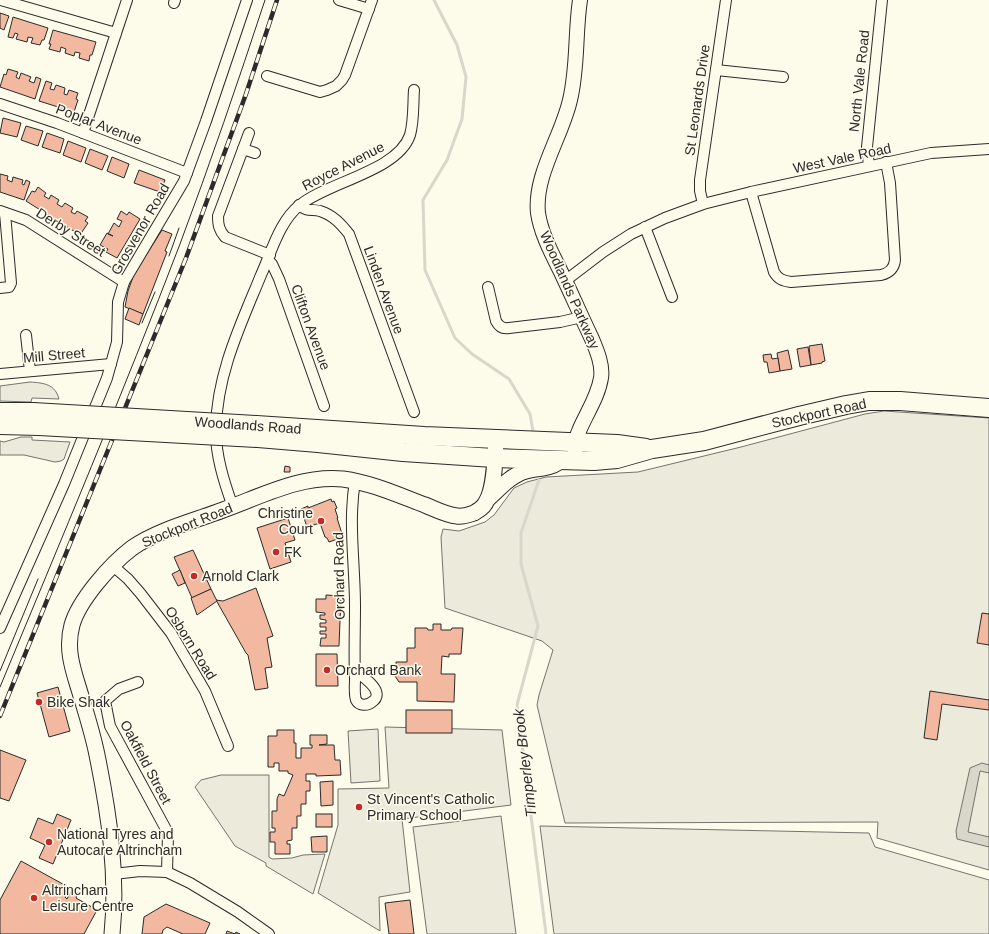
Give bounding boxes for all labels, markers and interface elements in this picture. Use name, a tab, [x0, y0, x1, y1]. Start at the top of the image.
street label: North Vale Road	[846, 29, 872, 133]
street label: St Leonards Drive	[681, 43, 713, 157]
street label: Poplar Avenue	[54, 100, 144, 148]
street label: Royce Avenue	[299, 138, 387, 194]
street label: West Vale Road	[791, 140, 893, 176]
street label: Grosvenor Road	[107, 181, 173, 277]
street label: Derby Street	[33, 204, 109, 260]
street label: Woodlands Parkway	[537, 229, 603, 351]
street label: Linden Avenue	[361, 244, 407, 336]
street label: Clifton Avenue	[288, 282, 334, 372]
street label: Mill Street	[22, 344, 86, 366]
street label: Stockport Road	[770, 395, 868, 431]
street label: Woodlands Road	[194, 413, 302, 437]
street label: Stockport Road	[139, 500, 235, 550]
place label: Christine Court	[258, 505, 313, 537]
marker: Christine Court	[316, 516, 326, 526]
street label: Orchard Road	[330, 532, 348, 620]
place label: FK	[284, 544, 303, 560]
marker: FK	[271, 547, 281, 557]
place label: Arnold Clark	[202, 568, 280, 584]
marker: Arnold Clark	[189, 571, 199, 581]
street label: Osborn Road	[162, 603, 220, 683]
place label: Orchard Bank	[335, 662, 422, 678]
marker: Orchard Bank	[322, 665, 332, 675]
place label: Bike Shak	[47, 694, 111, 710]
marker: Bike Shak	[34, 697, 44, 707]
water label: Timperley Brook	[509, 706, 540, 818]
street label: Oakfield Street	[117, 717, 175, 807]
place label: St Vincent's Catholic Primary School	[367, 791, 495, 823]
marker: St Vincent's Catholic Primary School	[354, 802, 364, 812]
place label: National Tyres and Autocare Altrincham	[57, 826, 182, 858]
marker: National Tyres and Autocare Altrincham	[44, 837, 54, 847]
place label: Altrincham Leisure Centre	[42, 882, 134, 914]
marker: Altrincham Leisure Centre	[29, 893, 39, 903]

